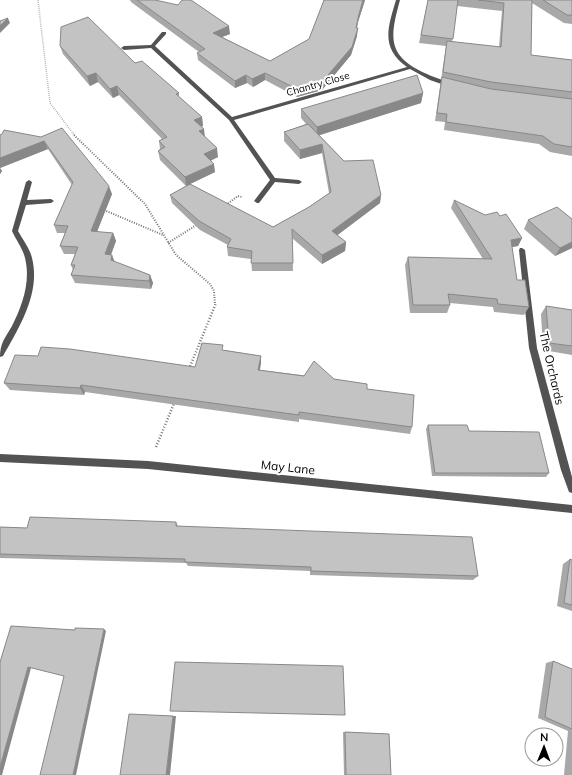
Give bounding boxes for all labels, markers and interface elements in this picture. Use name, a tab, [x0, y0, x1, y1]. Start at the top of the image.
street label: Chantry Close	[285, 69, 351, 99]
street label: The Orchards	[536, 330, 568, 406]
street label: May Lane	[260, 457, 316, 477]
north arrow	[524, 727, 564, 767]
text: N	[540, 730, 548, 744]

